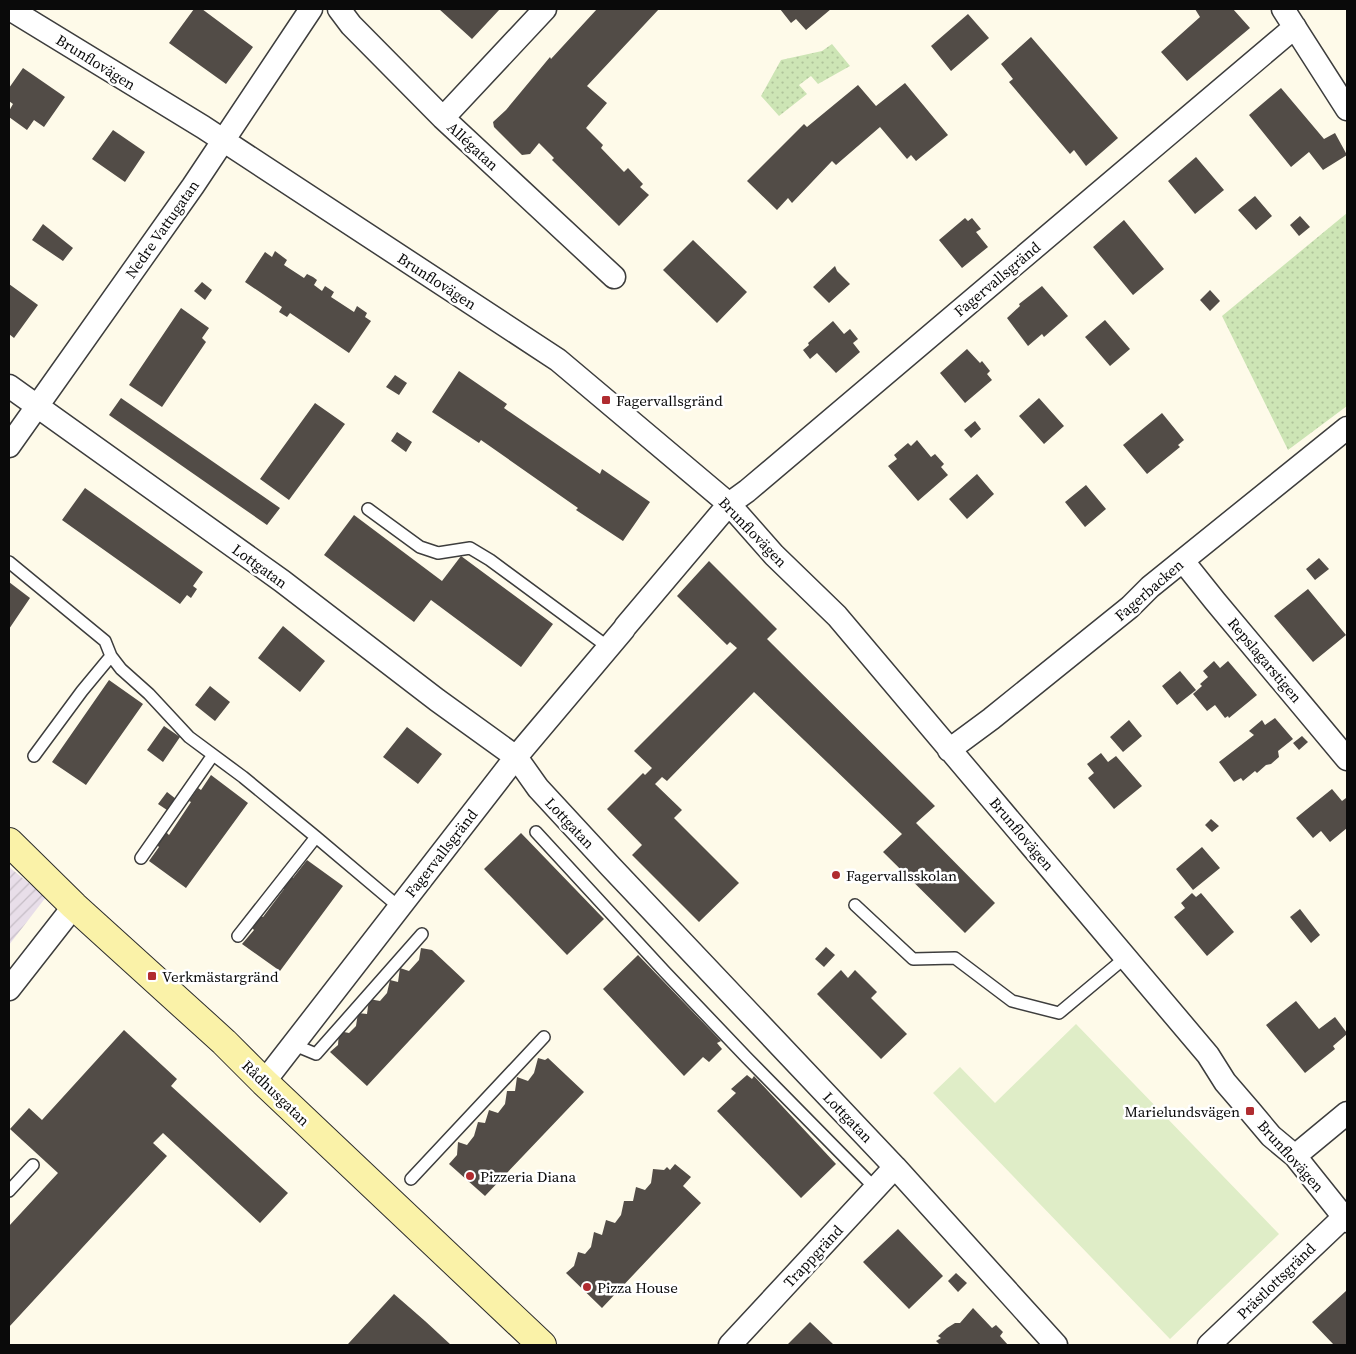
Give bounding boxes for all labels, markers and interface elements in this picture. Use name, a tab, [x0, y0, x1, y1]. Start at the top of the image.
street label: Brunflovägen	[52, 29, 140, 95]
street label: Allégatan	[443, 117, 503, 175]
street label: Nedre Vattugatan	[120, 176, 204, 282]
street label: Fagervallsgränd	[949, 236, 1045, 321]
street label: Brunflovägen	[393, 248, 481, 314]
place label: Fagervallsgränd	[616, 390, 723, 411]
marker: Fagervallsgränd	[600, 394, 612, 406]
street label: Brunflovägen	[714, 492, 792, 572]
street label: Lottgatan	[228, 539, 292, 593]
street label: Fagerbacken	[1110, 554, 1188, 626]
street label: Repslagarstigen	[1223, 613, 1307, 707]
street label: Lottgatan	[541, 793, 599, 853]
street label: Brunflovägen	[985, 793, 1059, 875]
street label: Fagervallsgränd	[400, 804, 482, 902]
place label: Fagervallsskolan	[846, 865, 957, 886]
marker: Fagervallsskolan	[830, 869, 842, 881]
place label: Verkmästargränd	[162, 966, 279, 987]
marker: Verkmästargränd	[146, 970, 158, 982]
street label: Rådhusgatan	[238, 1055, 314, 1131]
street label: Lottgatan	[818, 1087, 878, 1147]
place label: Marielundsvägen	[1125, 1101, 1240, 1122]
marker: Marielundsvägen	[1244, 1105, 1256, 1117]
street label: Brunflovägen	[1253, 1115, 1329, 1197]
place label: Pizzeria Diana	[480, 1166, 577, 1187]
marker: Pizzeria Diana	[464, 1170, 476, 1182]
street label: Trappgränd	[779, 1220, 848, 1292]
street label: Prästlottsgränd	[1232, 1238, 1320, 1324]
place label: Pizza House	[597, 1277, 678, 1298]
marker: Pizza House	[581, 1281, 593, 1293]

